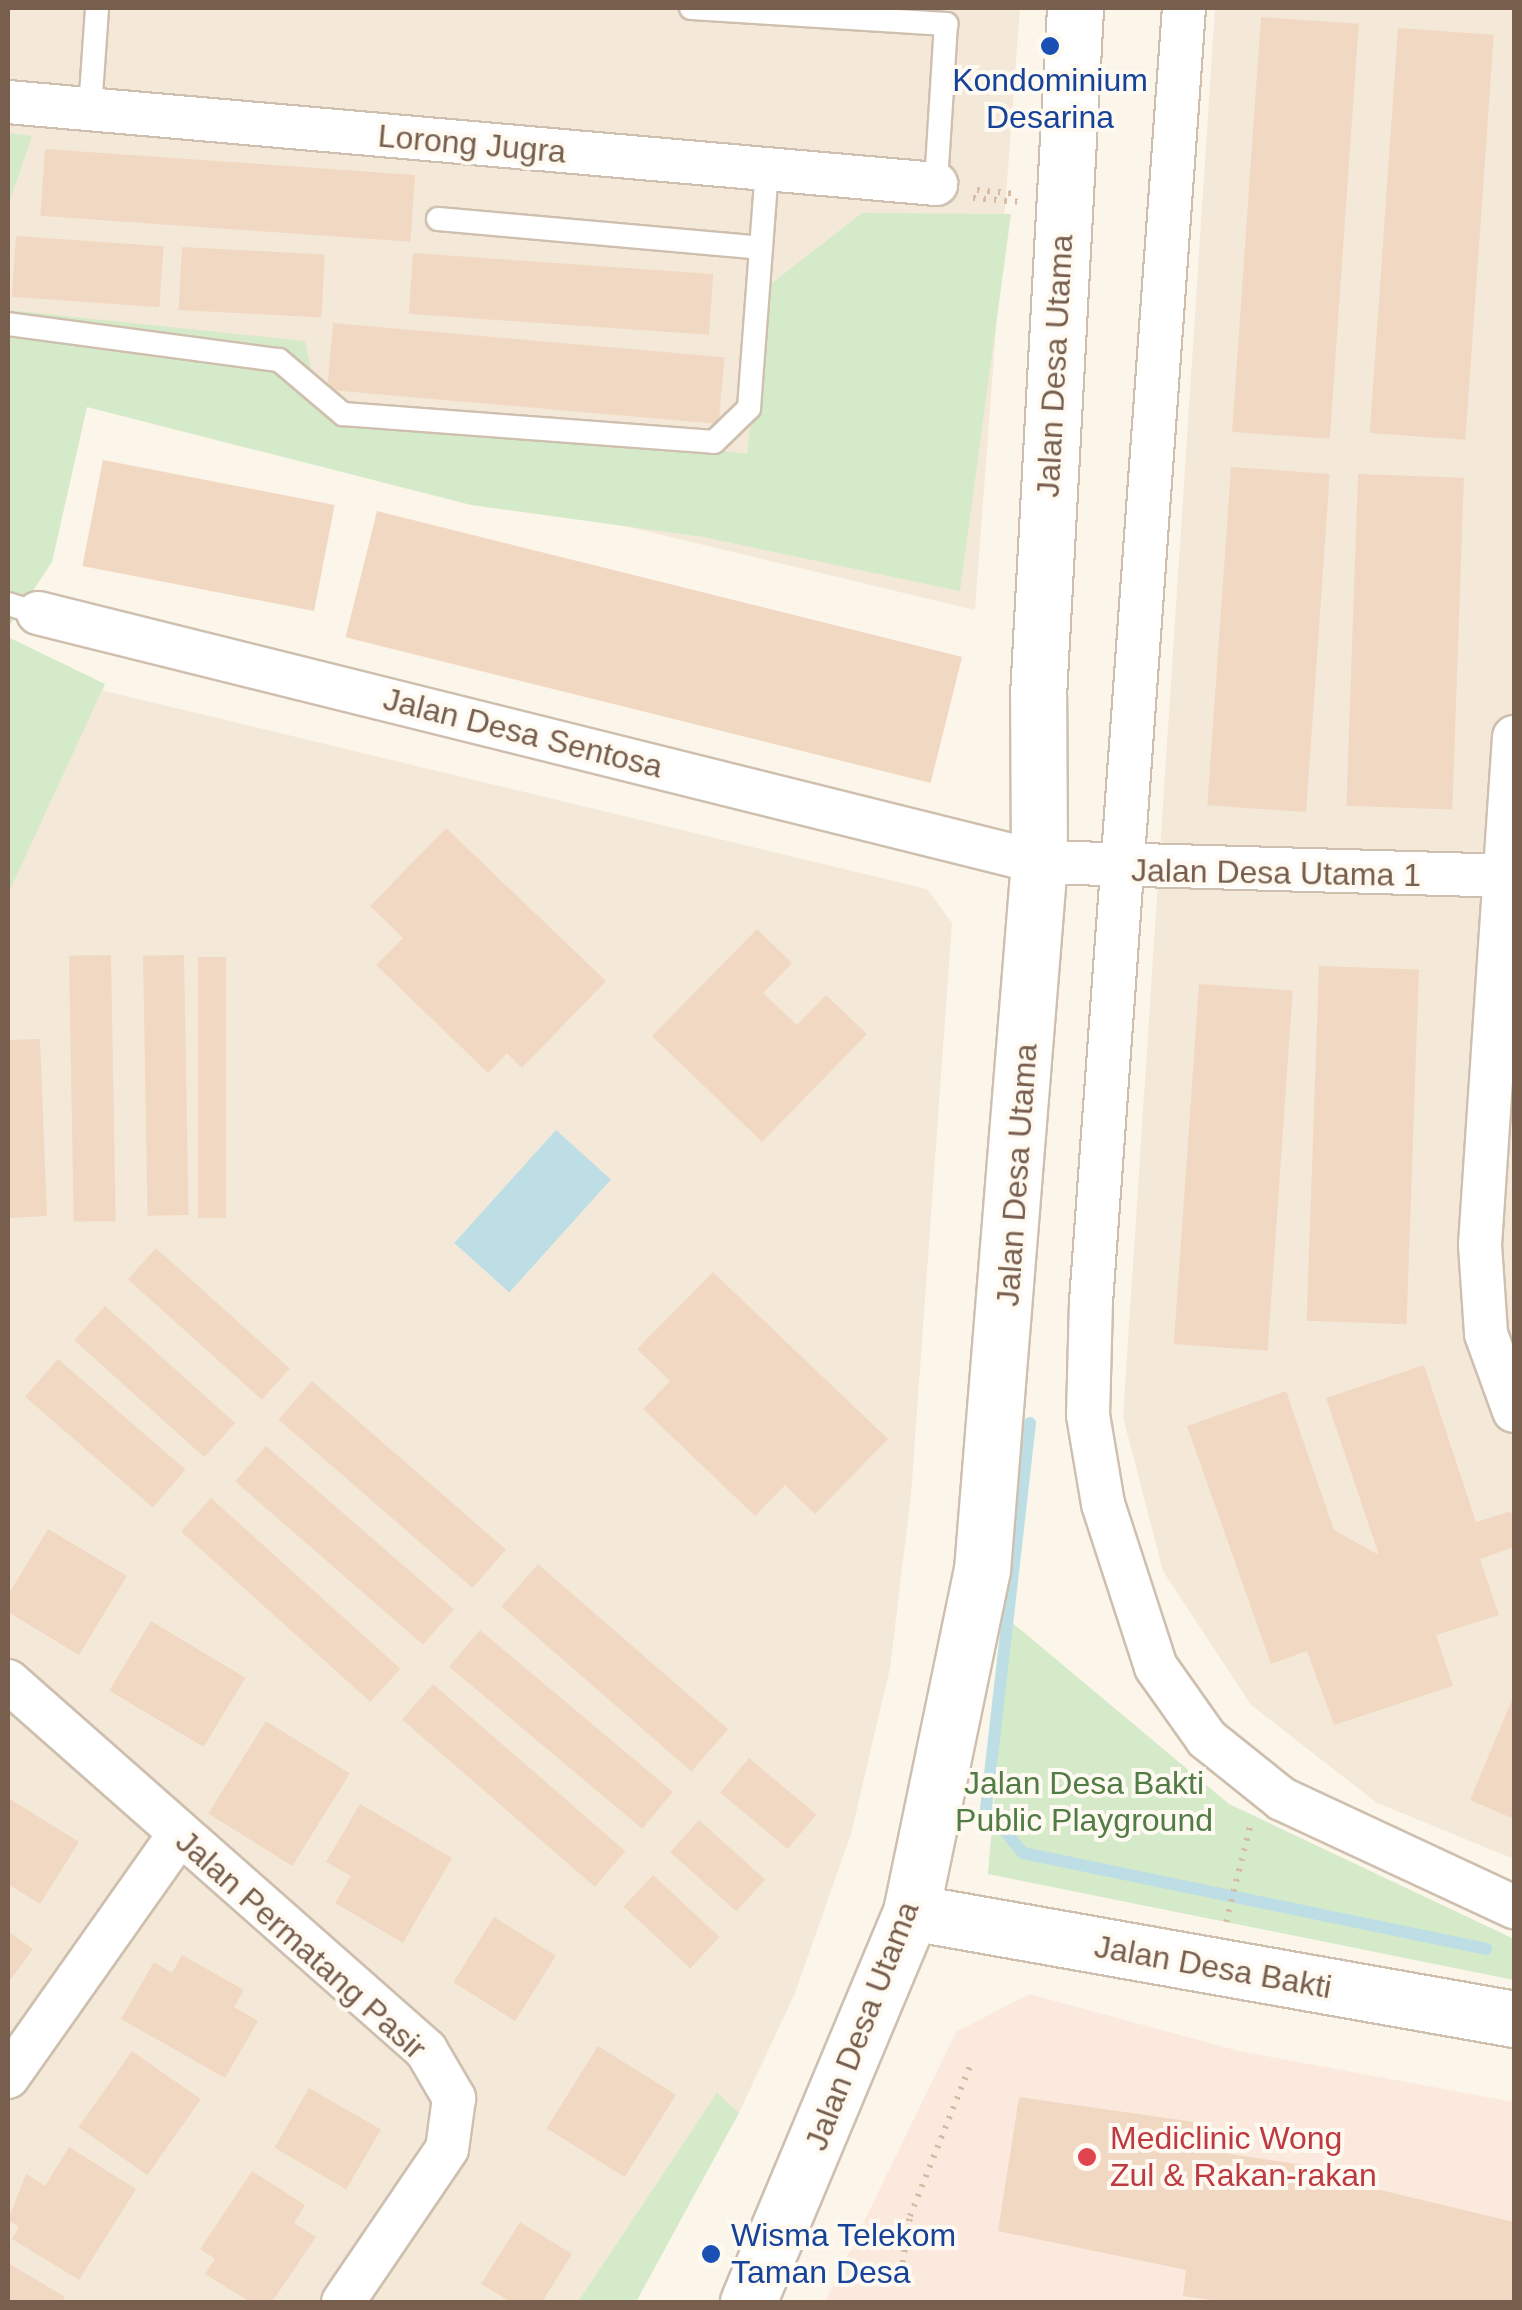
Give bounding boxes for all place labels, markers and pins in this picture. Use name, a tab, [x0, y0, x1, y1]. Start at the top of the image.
marker: Kondominium Desarina	[1039, 35, 1061, 57]
place label: Kondominium Desarina	[952, 62, 1148, 137]
place label: Mediclinic Wong Zul & Rakan-rakan	[1110, 2120, 1377, 2195]
marker: Mediclinic Wong Zul & Rakan-rakan	[1074, 2144, 1100, 2170]
place label: Wisma Telekom Taman Desa	[731, 2217, 957, 2292]
marker: Wisma Telekom Taman Desa	[700, 2243, 722, 2265]

